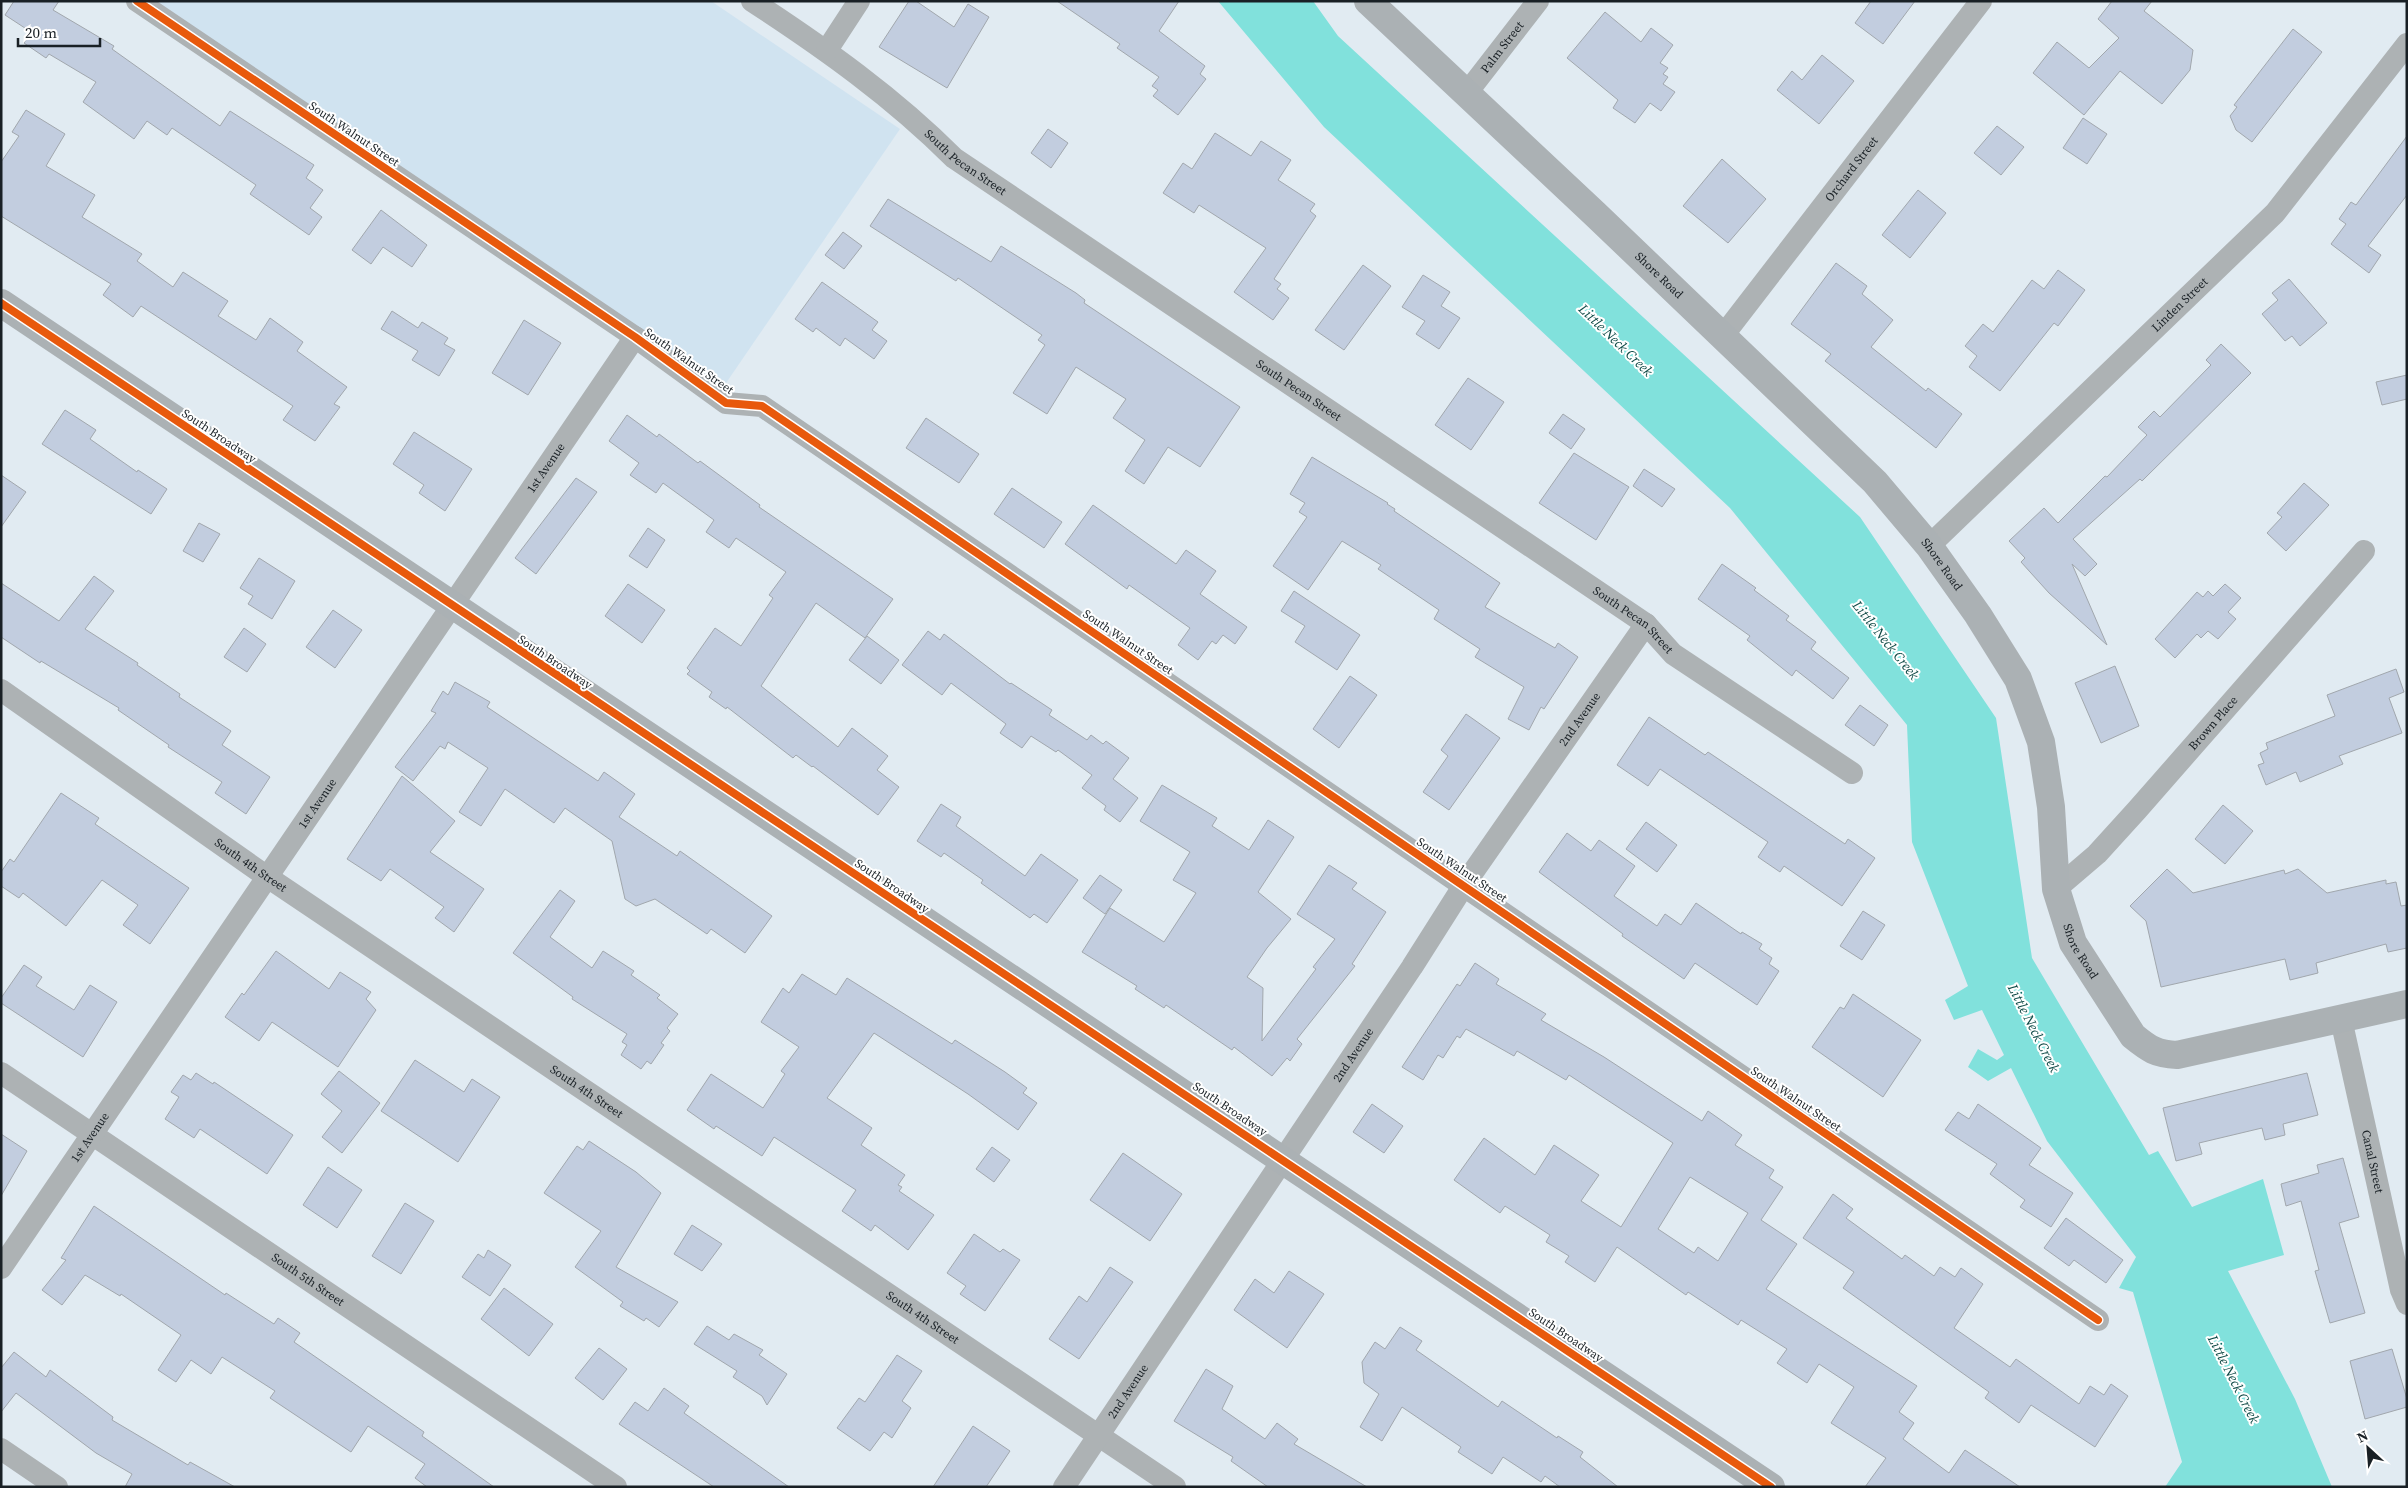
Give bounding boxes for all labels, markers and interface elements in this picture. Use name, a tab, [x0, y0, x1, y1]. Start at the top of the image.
scale bar	[18, 15, 100, 47]
street label: Palm Street	[1477, 18, 1527, 77]
text: 20 m	[25, 22, 57, 43]
street label: South Walnut Street	[306, 98, 402, 170]
street label: South Pecan Street	[921, 126, 1010, 199]
street label: Orchard Street	[1821, 133, 1882, 205]
street label: Shore Road	[1632, 248, 1687, 302]
street label: Linden Street	[2148, 274, 2211, 335]
water label: Little Neck Creek	[1574, 299, 1658, 381]
street label: South Walnut Street	[641, 324, 737, 398]
street label: South Pecan Street	[1253, 356, 1345, 425]
street label: South Broadway	[179, 405, 260, 467]
street label: 1st Avenue	[523, 440, 569, 496]
street label: Shore Road	[1918, 535, 1966, 594]
street label: South Pecan Street	[1590, 583, 1677, 657]
water label: Little Neck Creek	[1847, 595, 1924, 684]
street label: South Walnut Street	[1080, 606, 1176, 678]
street label: South Broadway	[515, 631, 596, 693]
street label: 2nd Avenue	[1555, 689, 1604, 749]
street label: Brown Place	[2185, 693, 2241, 754]
street label: 1st Avenue	[295, 775, 340, 832]
street label: South 4th Street	[211, 834, 290, 896]
street label: South Walnut Street	[1414, 834, 1510, 906]
street label: South Broadway	[852, 855, 933, 917]
street label: Shore Road	[2059, 922, 2102, 982]
water label: Little Neck Creek	[2003, 980, 2065, 1076]
street label: 2nd Avenue	[1329, 1024, 1377, 1085]
street label: South 4th Street	[547, 1061, 626, 1122]
street label: South Walnut Street	[1748, 1063, 1844, 1135]
street label: South Broadway	[1190, 1078, 1271, 1140]
street label: 1st Avenue	[67, 1109, 113, 1166]
street label: Canal Street	[2358, 1128, 2387, 1195]
street label: South 5th Street	[268, 1249, 348, 1310]
street label: South 4th Street	[883, 1287, 962, 1348]
street label: South Broadway	[1526, 1304, 1607, 1366]
water label: Little Neck Creek	[2203, 1331, 2265, 1427]
street label: 2nd Avenue	[1104, 1361, 1152, 1422]
north arrow	[2343, 1423, 2393, 1473]
text: N	[2353, 1425, 2371, 1448]

